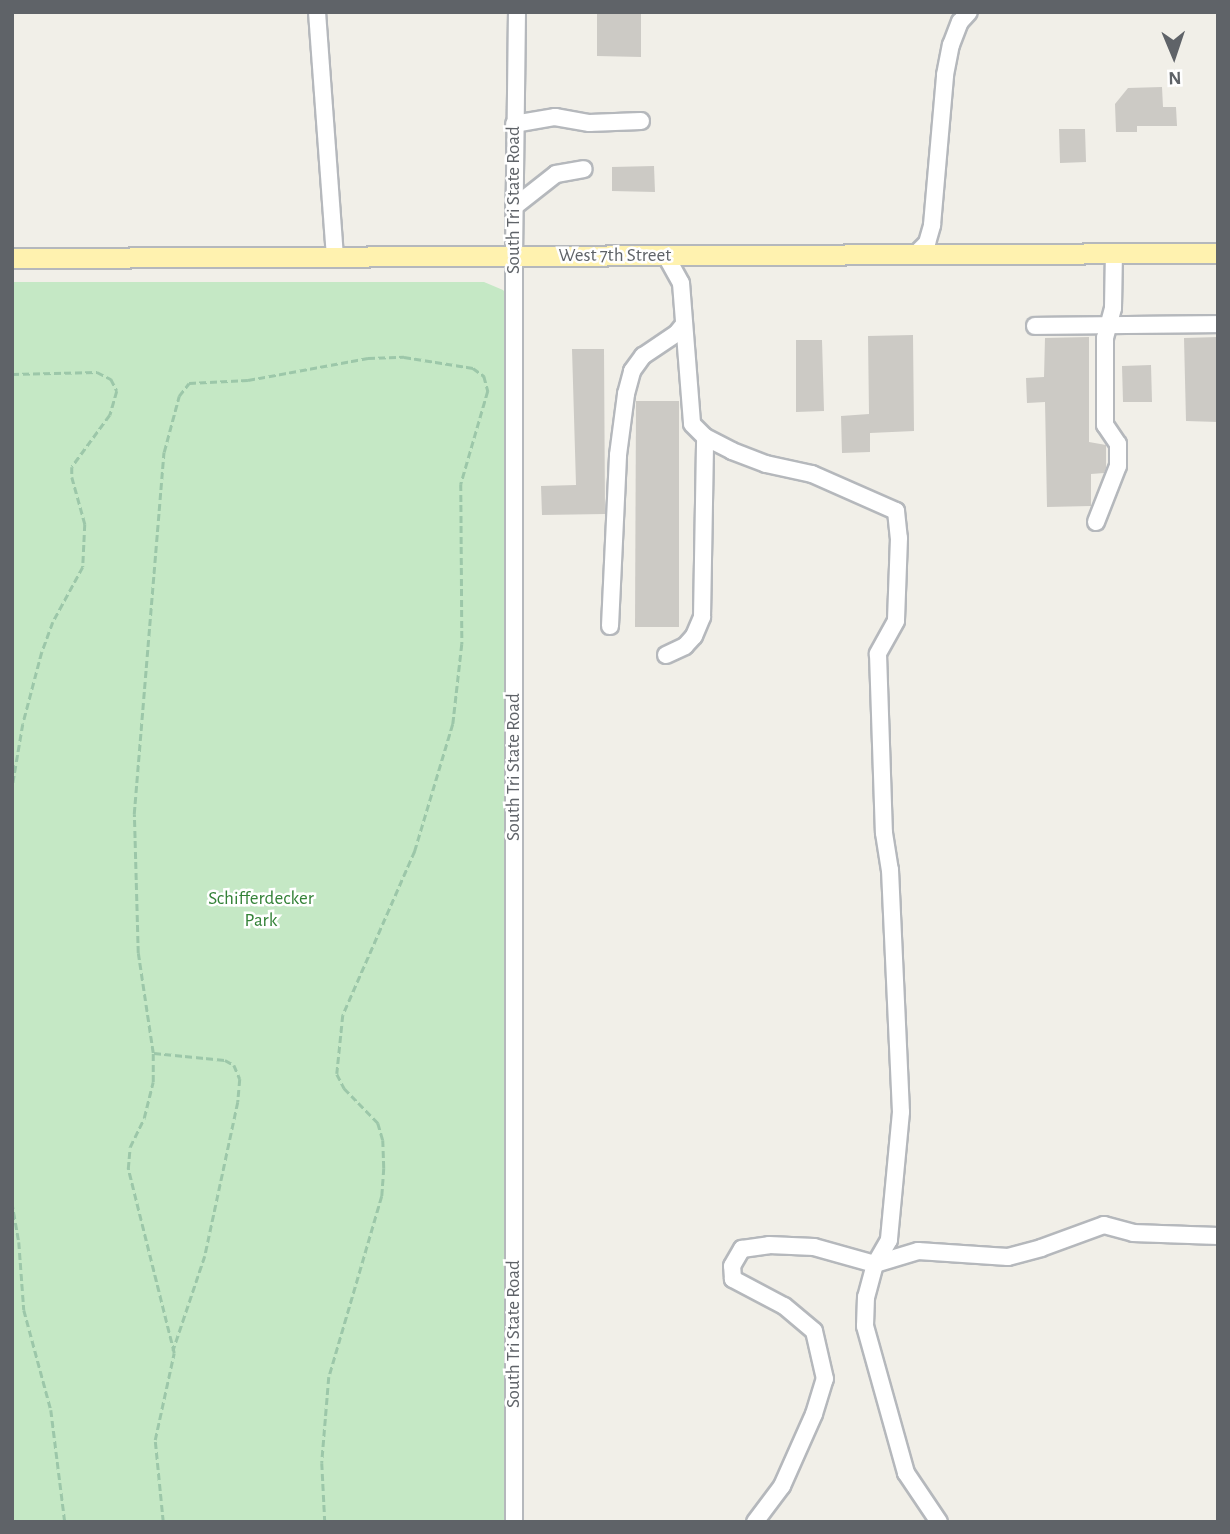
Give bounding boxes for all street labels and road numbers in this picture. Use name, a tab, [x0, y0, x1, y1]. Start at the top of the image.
street label: South Tri State Road	[503, 126, 525, 274]
street label: West 7th Street	[559, 245, 671, 267]
street label: South Tri State Road	[503, 693, 525, 841]
street label: South Tri State Road	[503, 1260, 525, 1408]

